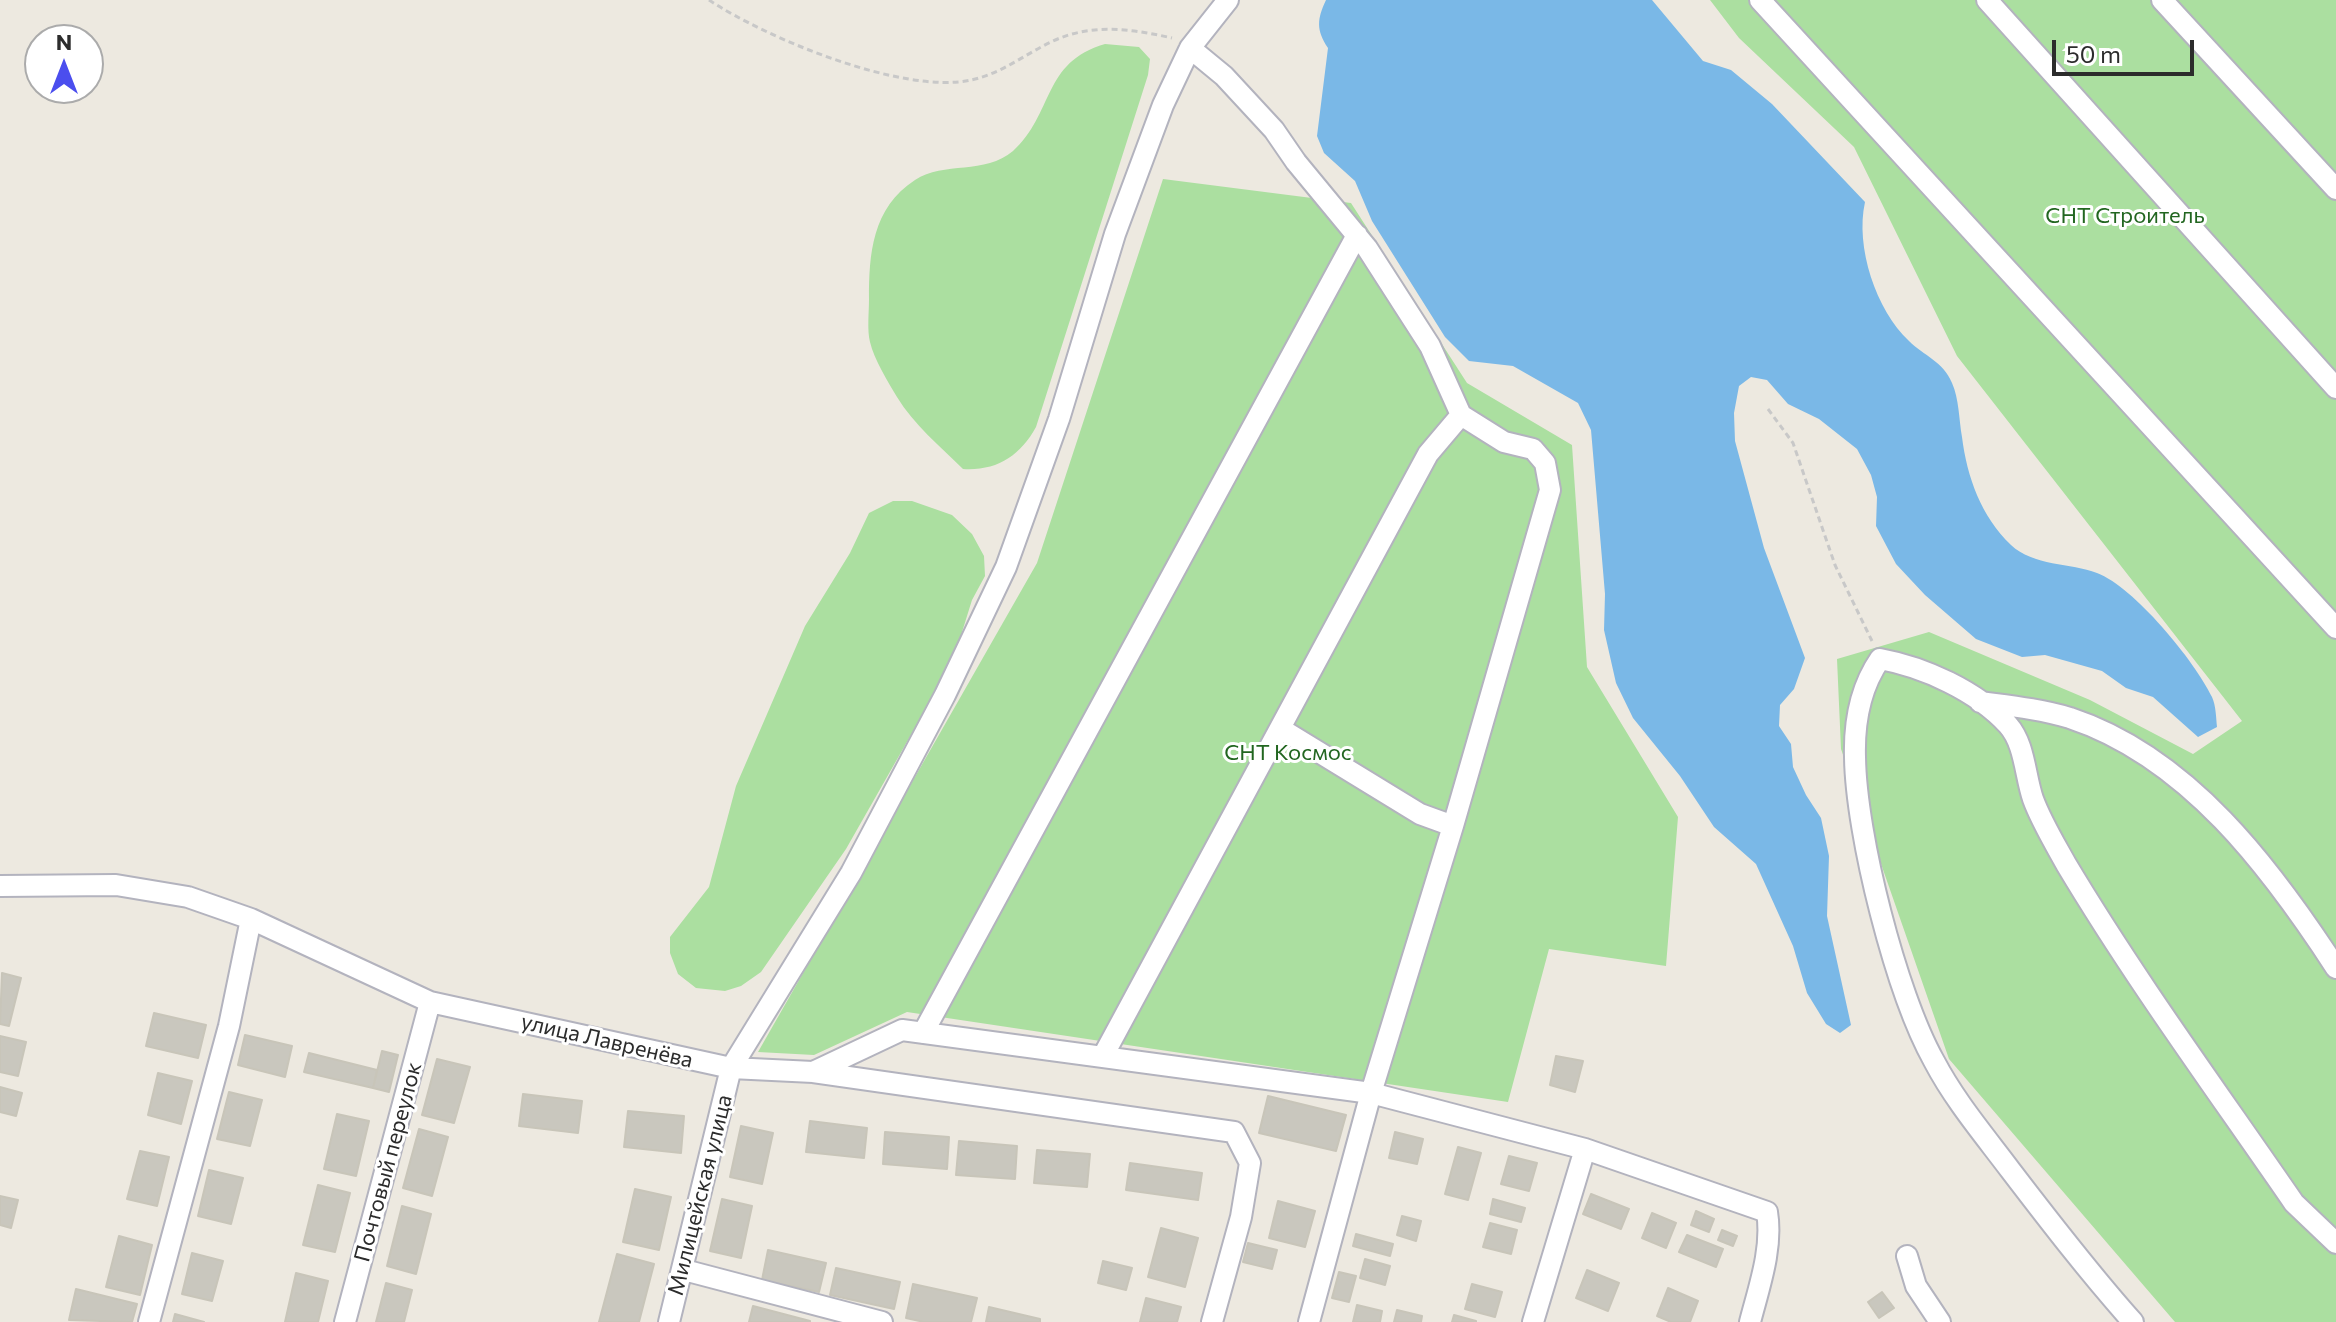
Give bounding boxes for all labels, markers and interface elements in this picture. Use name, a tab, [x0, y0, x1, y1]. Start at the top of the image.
north arrow	[24, 24, 104, 104]
scale bar	[2056, 24, 2198, 74]
text: N	[56, 28, 72, 55]
text: 50 m	[2066, 39, 2121, 68]
park label: СНТ Строитель	[2045, 203, 2205, 229]
park label: СНТ Космос	[1224, 740, 1352, 766]
street label: улица Лавренёва	[518, 1008, 696, 1074]
street label: Почтовый переулок	[349, 1059, 427, 1265]
street label: Милицейская улица	[662, 1092, 738, 1298]

